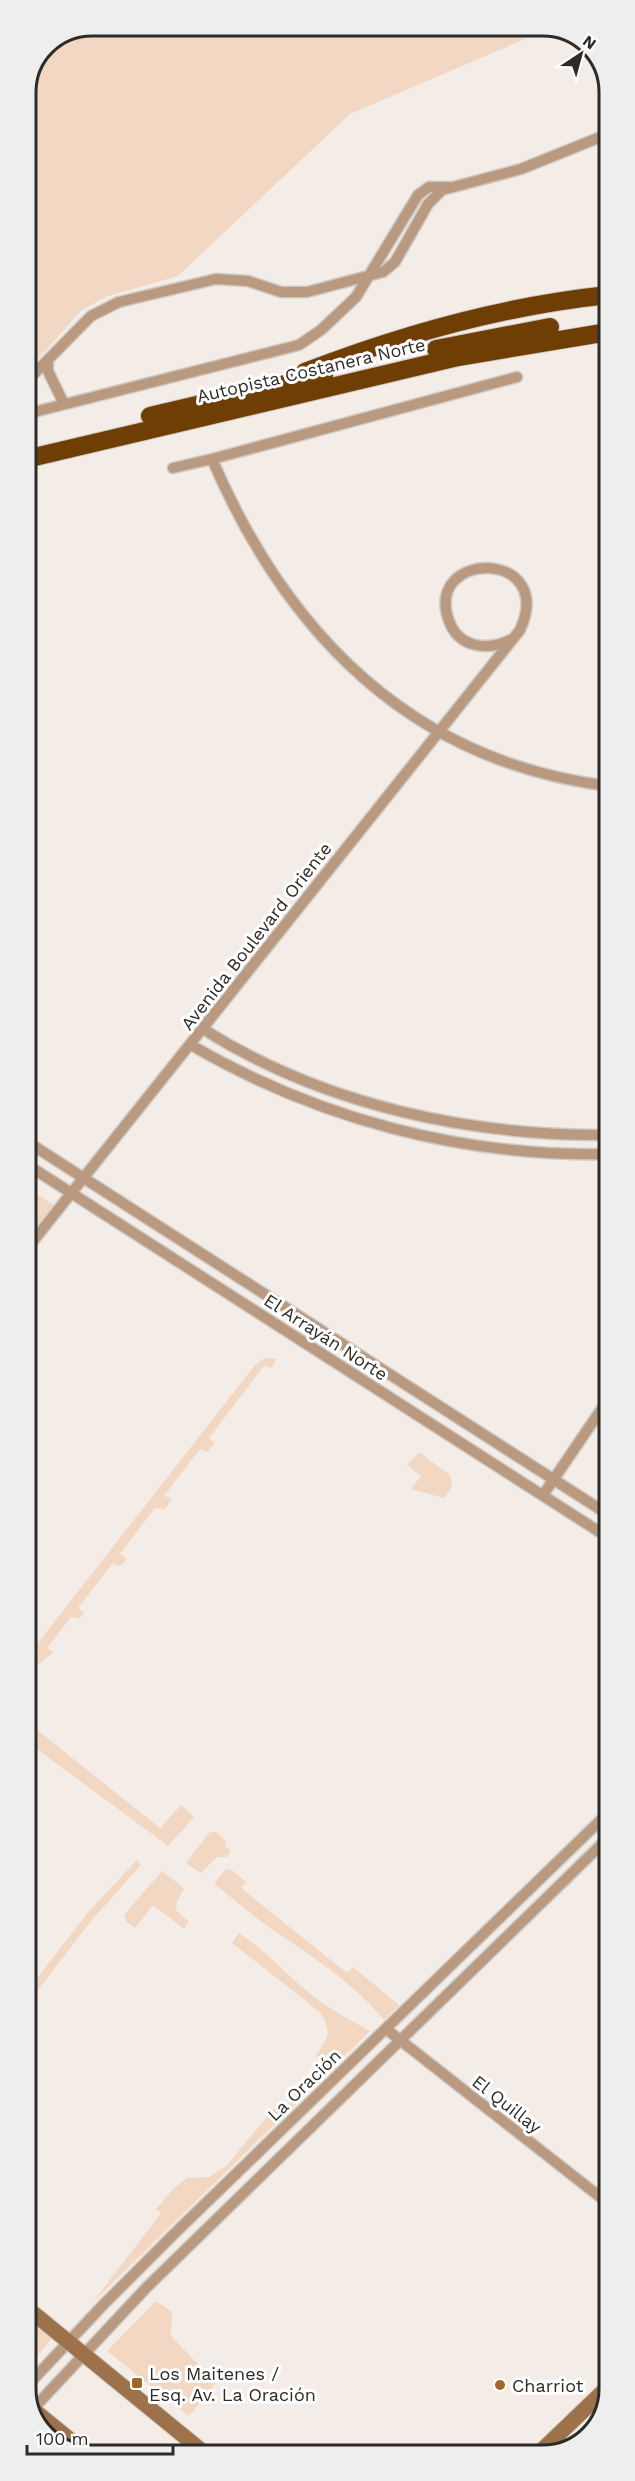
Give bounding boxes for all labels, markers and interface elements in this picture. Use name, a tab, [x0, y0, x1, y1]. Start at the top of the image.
north arrow	[551, 24, 611, 84]
text: N	[579, 31, 600, 53]
street label: Autopista Costanera Norte	[195, 333, 427, 407]
street label: Avenida Boulevard Oriente	[176, 838, 336, 1034]
street label: El Arrayán Norte	[260, 1289, 392, 1385]
street label: La Oración	[263, 2045, 345, 2125]
street label: El Quillay	[468, 2071, 546, 2138]
place label: Los Maitenes / Esq. Av. La Oración	[149, 2363, 316, 2405]
place label: Charriot	[512, 2375, 584, 2396]
marker: Los Maitenes / Esq. Av. La Oración	[130, 2376, 144, 2390]
marker: Charriot	[493, 2378, 507, 2392]
scale bar	[27, 2418, 172, 2456]
text: 100 m	[36, 2428, 89, 2449]

